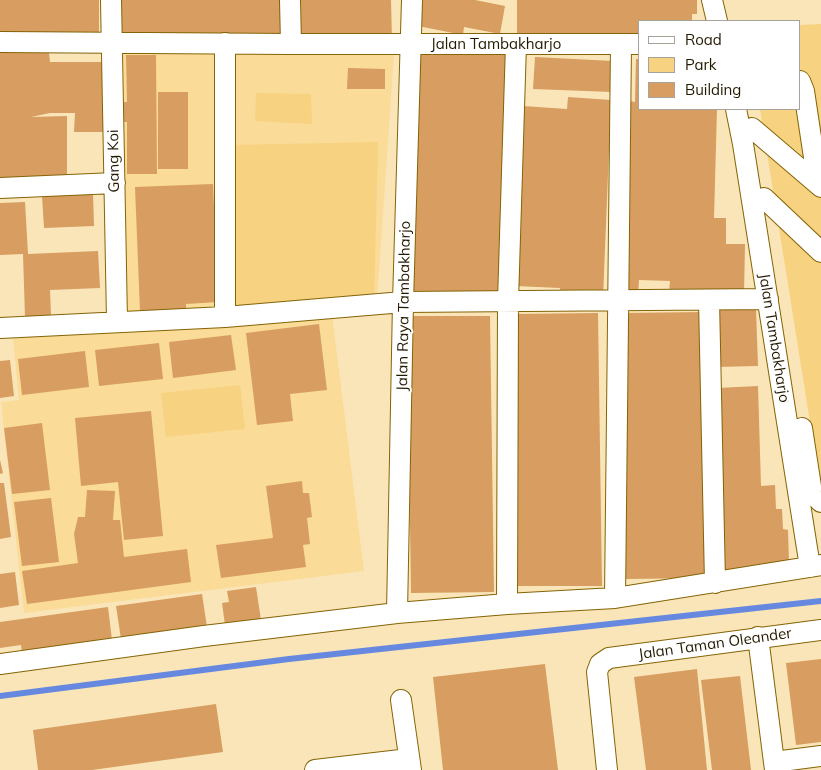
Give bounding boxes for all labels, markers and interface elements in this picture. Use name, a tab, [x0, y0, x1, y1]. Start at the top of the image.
legend	[638, 20, 801, 110]
text: Road	[685, 30, 722, 49]
street label: Jalan Tambakharjo	[431, 35, 561, 53]
text: Park	[685, 55, 717, 74]
text: Building	[685, 80, 741, 99]
street label: Gang Koi	[104, 129, 124, 193]
street label: Jalan Raya Tambakharjo	[394, 221, 414, 391]
street label: Jalan Tambakharjo	[755, 272, 793, 404]
street label: Jalan Taman Oleander	[637, 624, 793, 664]

